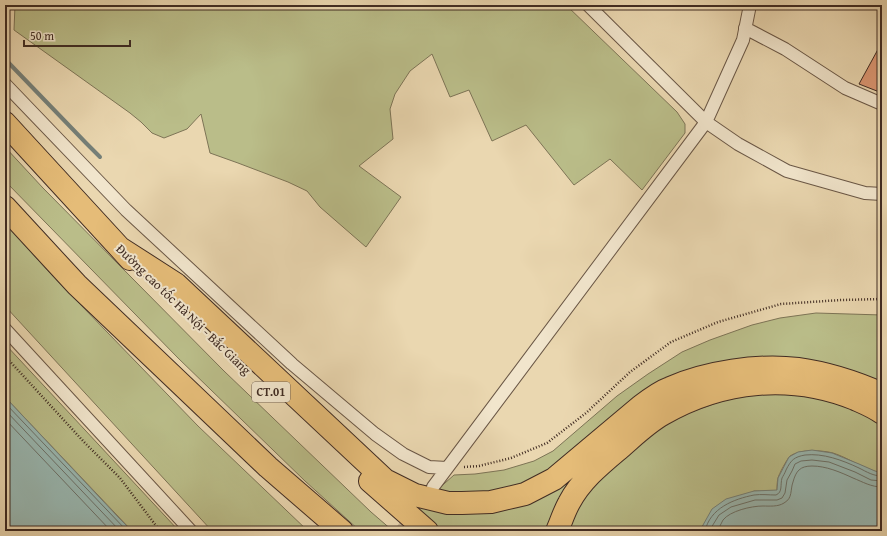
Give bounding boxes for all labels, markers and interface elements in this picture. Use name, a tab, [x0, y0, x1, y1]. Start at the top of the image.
scale bar	[24, 22, 130, 48]
text: 50 m	[30, 27, 54, 44]
street label: Đường cao tốc Hà Nội - Bắc Giang	[112, 240, 256, 379]
road number: CT.01	[252, 382, 290, 402]

